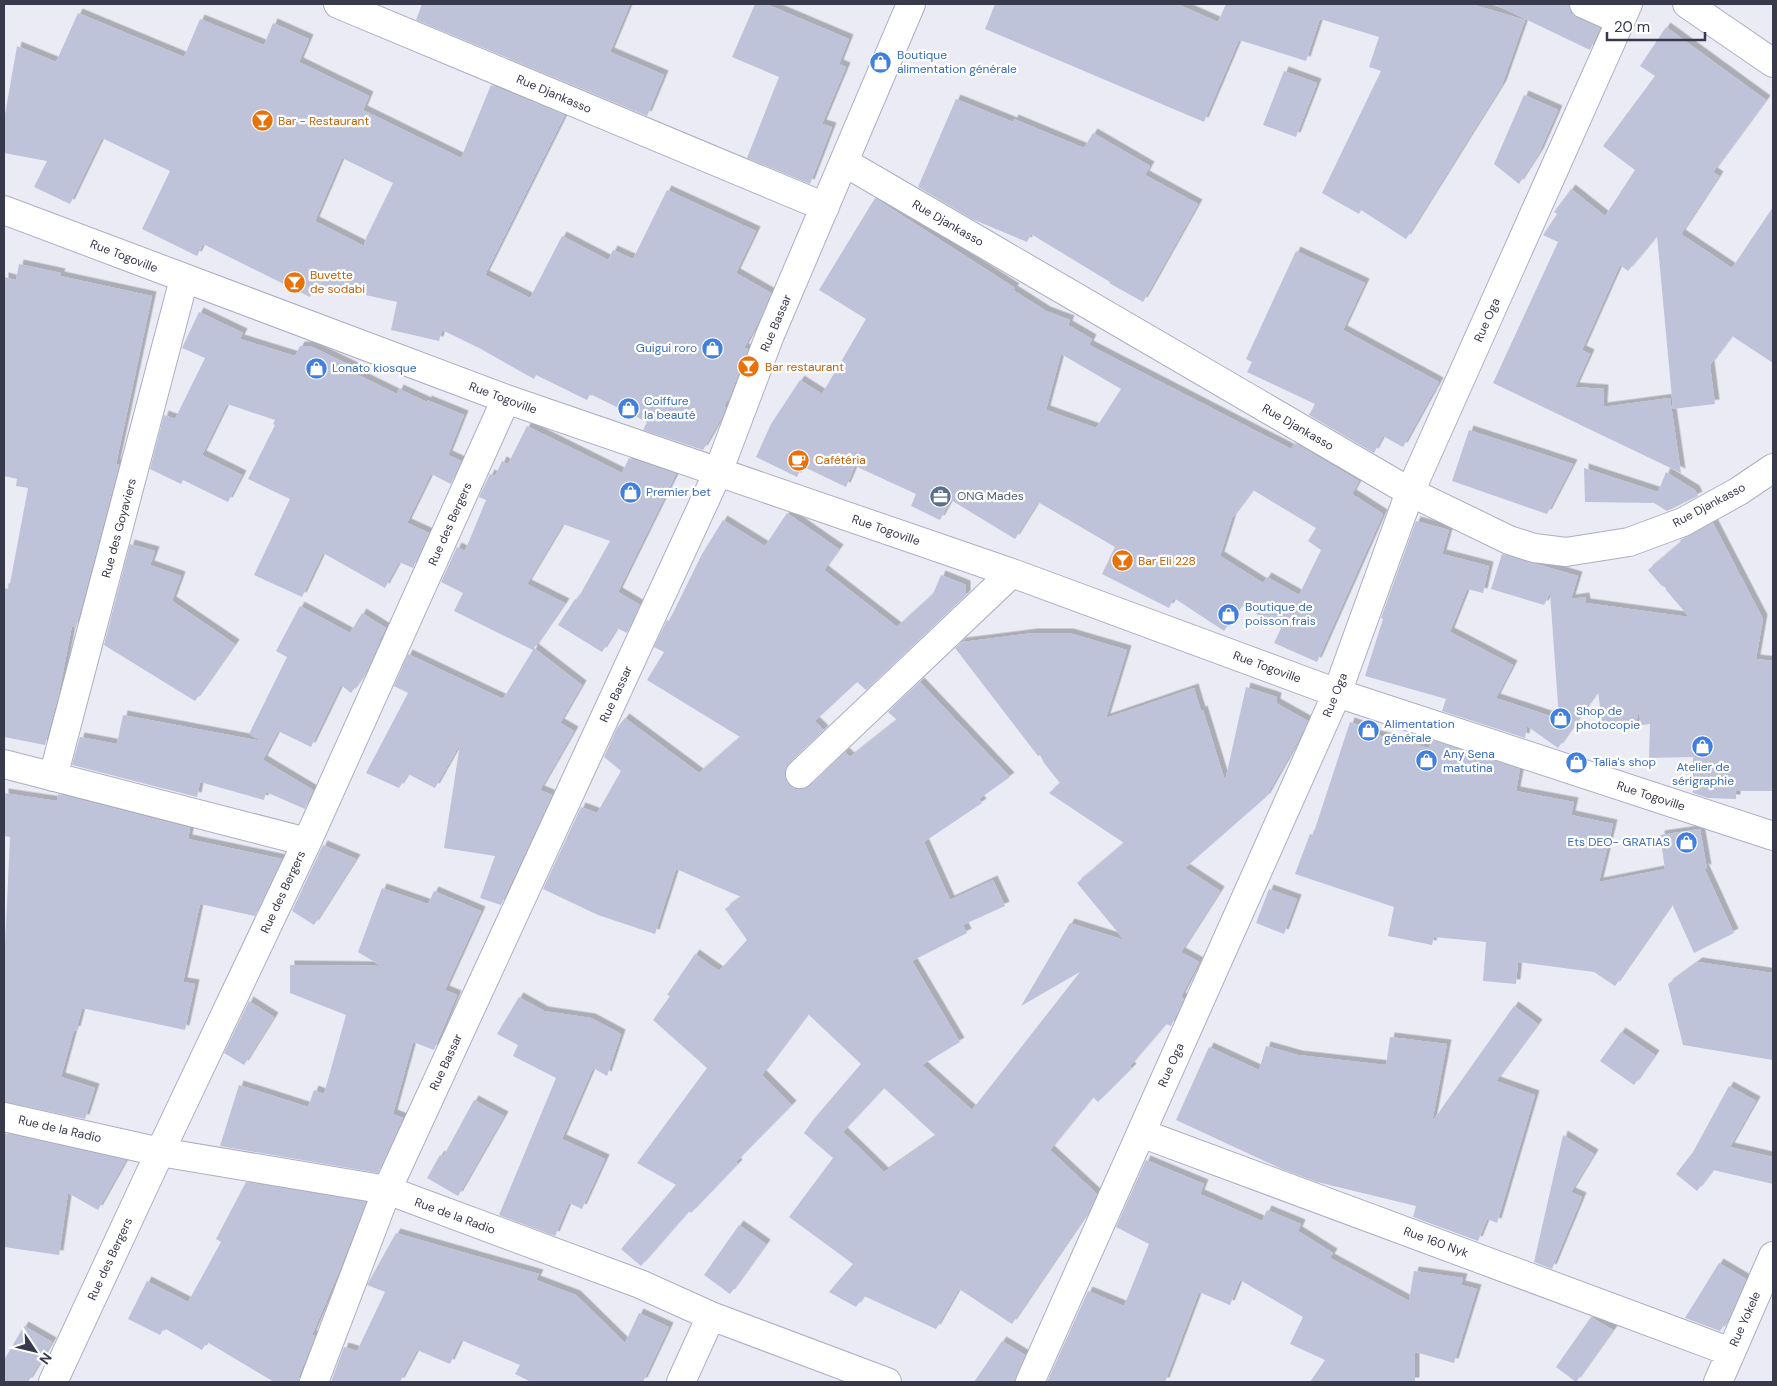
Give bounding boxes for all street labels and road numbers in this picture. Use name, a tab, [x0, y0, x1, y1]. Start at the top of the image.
street label: Rue Djankasso	[514, 71, 594, 117]
street label: Rue Djankasso	[909, 196, 987, 250]
street label: Rue Togoville	[88, 236, 160, 276]
street label: Rue Bassar	[757, 291, 795, 354]
street label: Rue Oga	[1470, 295, 1504, 345]
street label: Rue Togoville	[467, 378, 539, 418]
street label: Rue Djankasso	[1259, 400, 1337, 454]
street label: Rue des Goyaviers	[98, 476, 140, 580]
street label: Rue Djankasso	[1670, 479, 1748, 531]
street label: Rue des Bergers	[424, 480, 476, 568]
street label: Rue Togoville	[850, 511, 922, 549]
street label: Rue Togoville	[1231, 647, 1303, 687]
street label: Rue Bassar	[596, 663, 636, 725]
street label: Rue Oga	[1319, 670, 1351, 720]
street label: Rue Togoville	[1615, 777, 1687, 815]
street label: Rue des Bergers	[257, 848, 309, 936]
street label: Rue Bassar	[426, 1031, 466, 1093]
street label: Rue Oga	[1154, 1040, 1188, 1090]
street label: Rue de la Radio	[17, 1112, 103, 1146]
street label: Rue de la Radio	[412, 1194, 498, 1238]
street label: Rue des Bergers	[84, 1215, 136, 1303]
street label: Rue 160 Nyk	[1401, 1223, 1471, 1261]
street label: Rue Yokele	[1726, 1289, 1764, 1349]

